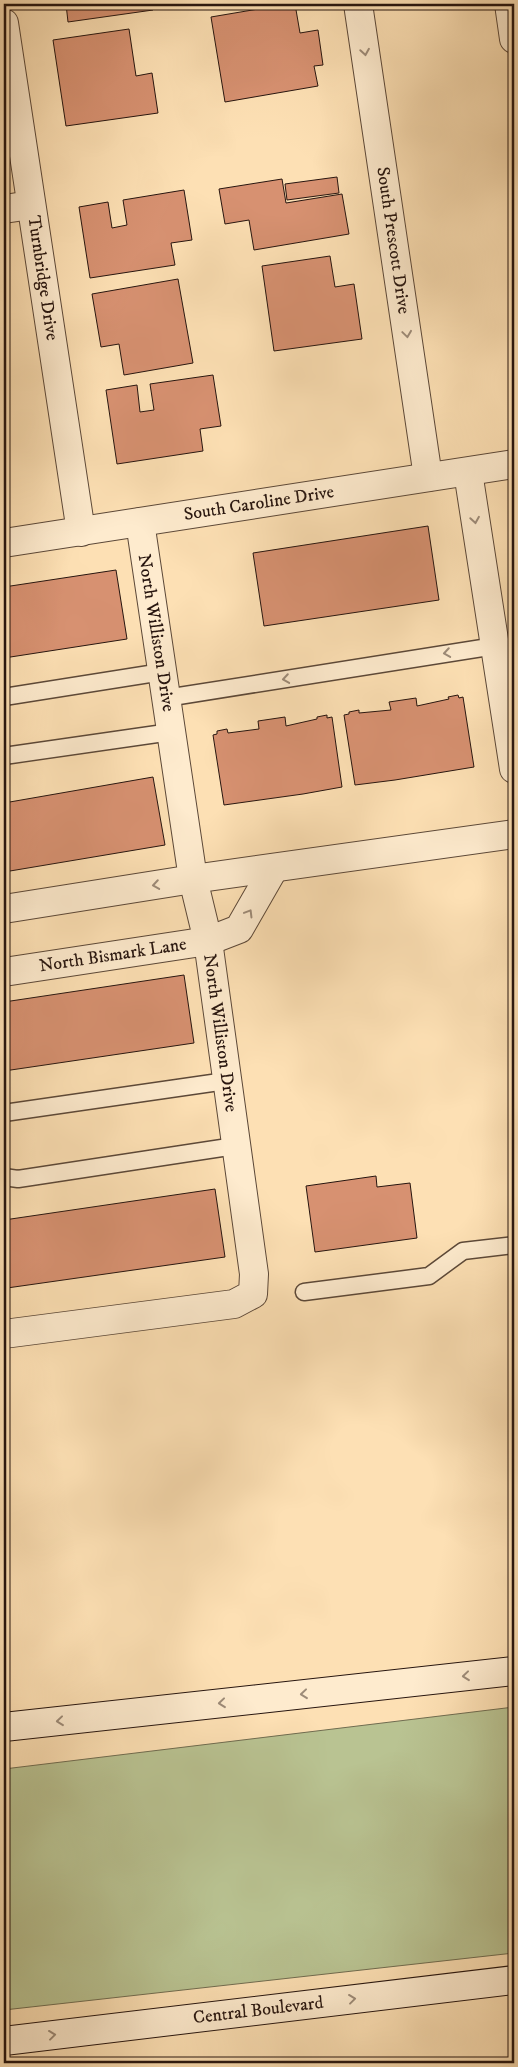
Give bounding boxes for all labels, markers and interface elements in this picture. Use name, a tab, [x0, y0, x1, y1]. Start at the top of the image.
one-way arrow	[360, 48, 370, 56]
street label: South Prescott Drive	[371, 165, 415, 316]
street label: Turnbridge Drive	[22, 214, 63, 342]
one-way arrow	[401, 330, 412, 338]
street label: South Caroline Drive	[182, 481, 336, 526]
one-way arrow	[470, 515, 480, 524]
street label: North Williston Drive	[133, 553, 179, 713]
one-way arrow	[442, 648, 451, 658]
one-way arrow	[282, 673, 290, 683]
one-way arrow	[152, 879, 160, 890]
one-way arrow	[243, 910, 253, 919]
street label: North Bismark Lane	[37, 933, 188, 978]
street label: North Williston Drive	[198, 953, 242, 1113]
one-way arrow	[461, 1670, 469, 1681]
one-way arrow	[300, 1688, 308, 1699]
one-way arrow	[217, 1697, 225, 1708]
one-way arrow	[56, 1715, 64, 1726]
street label: Central Boulevard	[192, 1992, 325, 2029]
one-way arrow	[349, 1994, 357, 2005]
one-way arrow	[48, 2030, 56, 2041]

